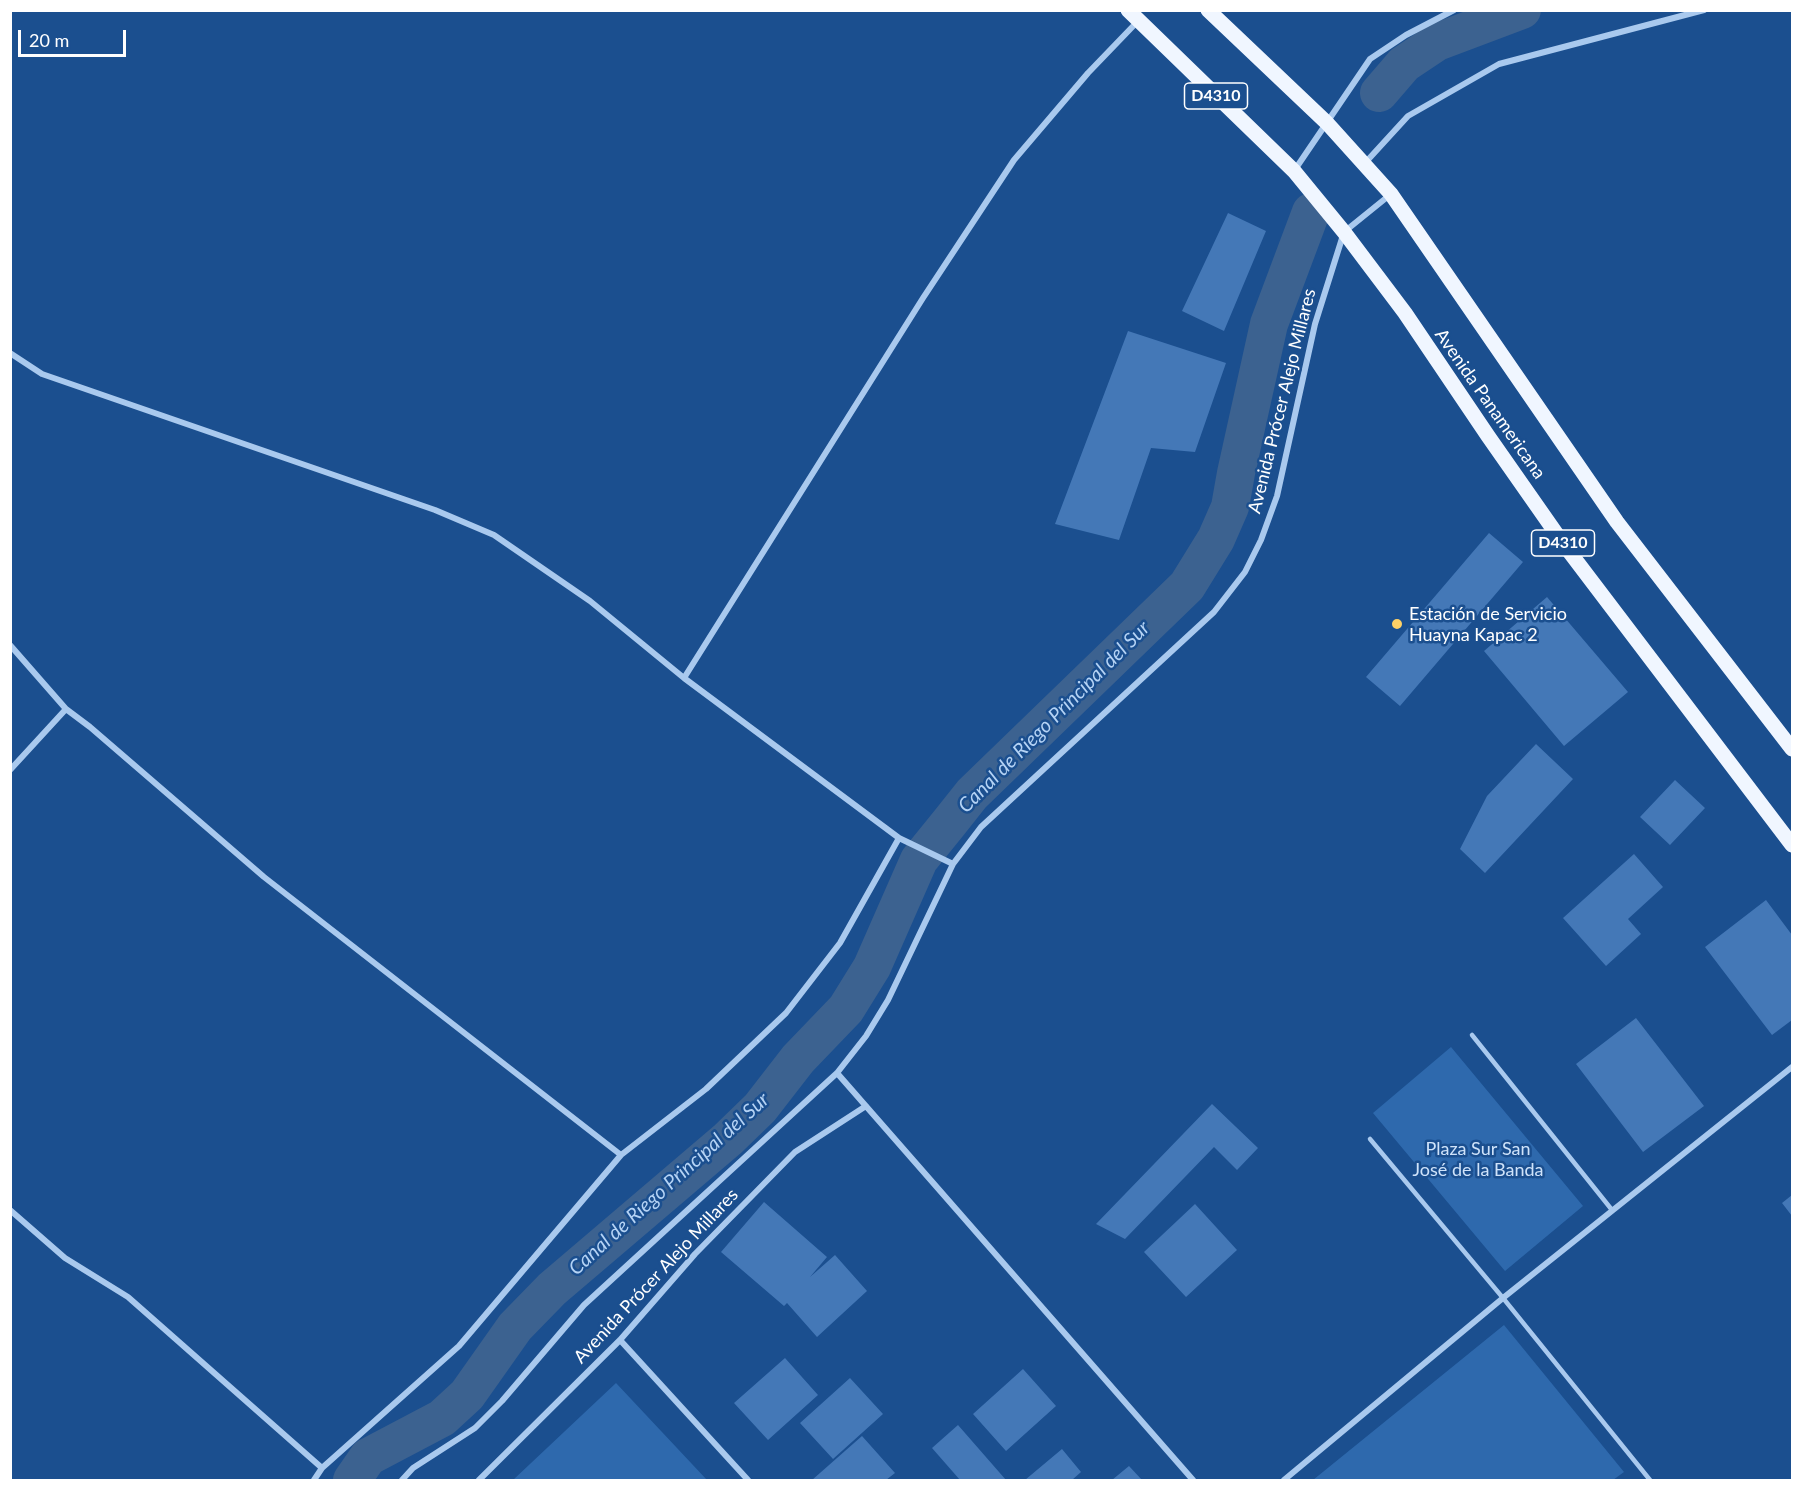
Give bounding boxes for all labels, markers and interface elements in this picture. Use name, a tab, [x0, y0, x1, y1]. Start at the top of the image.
scale bar	[21, 18, 129, 56]
text: 20 m	[29, 29, 69, 51]
road number: D4310	[1184, 83, 1248, 109]
street label: Avenida Prócer Alejo Millares	[1244, 286, 1320, 516]
street label: Avenida Panamericana	[1430, 325, 1550, 483]
road number: D4310	[1532, 530, 1594, 556]
place label: Estación de Servicio Huayna Kapac 2	[1409, 603, 1567, 646]
water label: Canal de Riego Principal del Sur	[953, 616, 1155, 818]
marker: Estación de Servicio Huayna Kapac 2	[1390, 617, 1404, 631]
water label: Canal de Riego Principal del Sur	[564, 1088, 774, 1280]
park label: Plaza Sur San José de la Banda	[1413, 1138, 1543, 1180]
street label: Avenida Prócer Alejo Millares	[569, 1184, 743, 1368]

